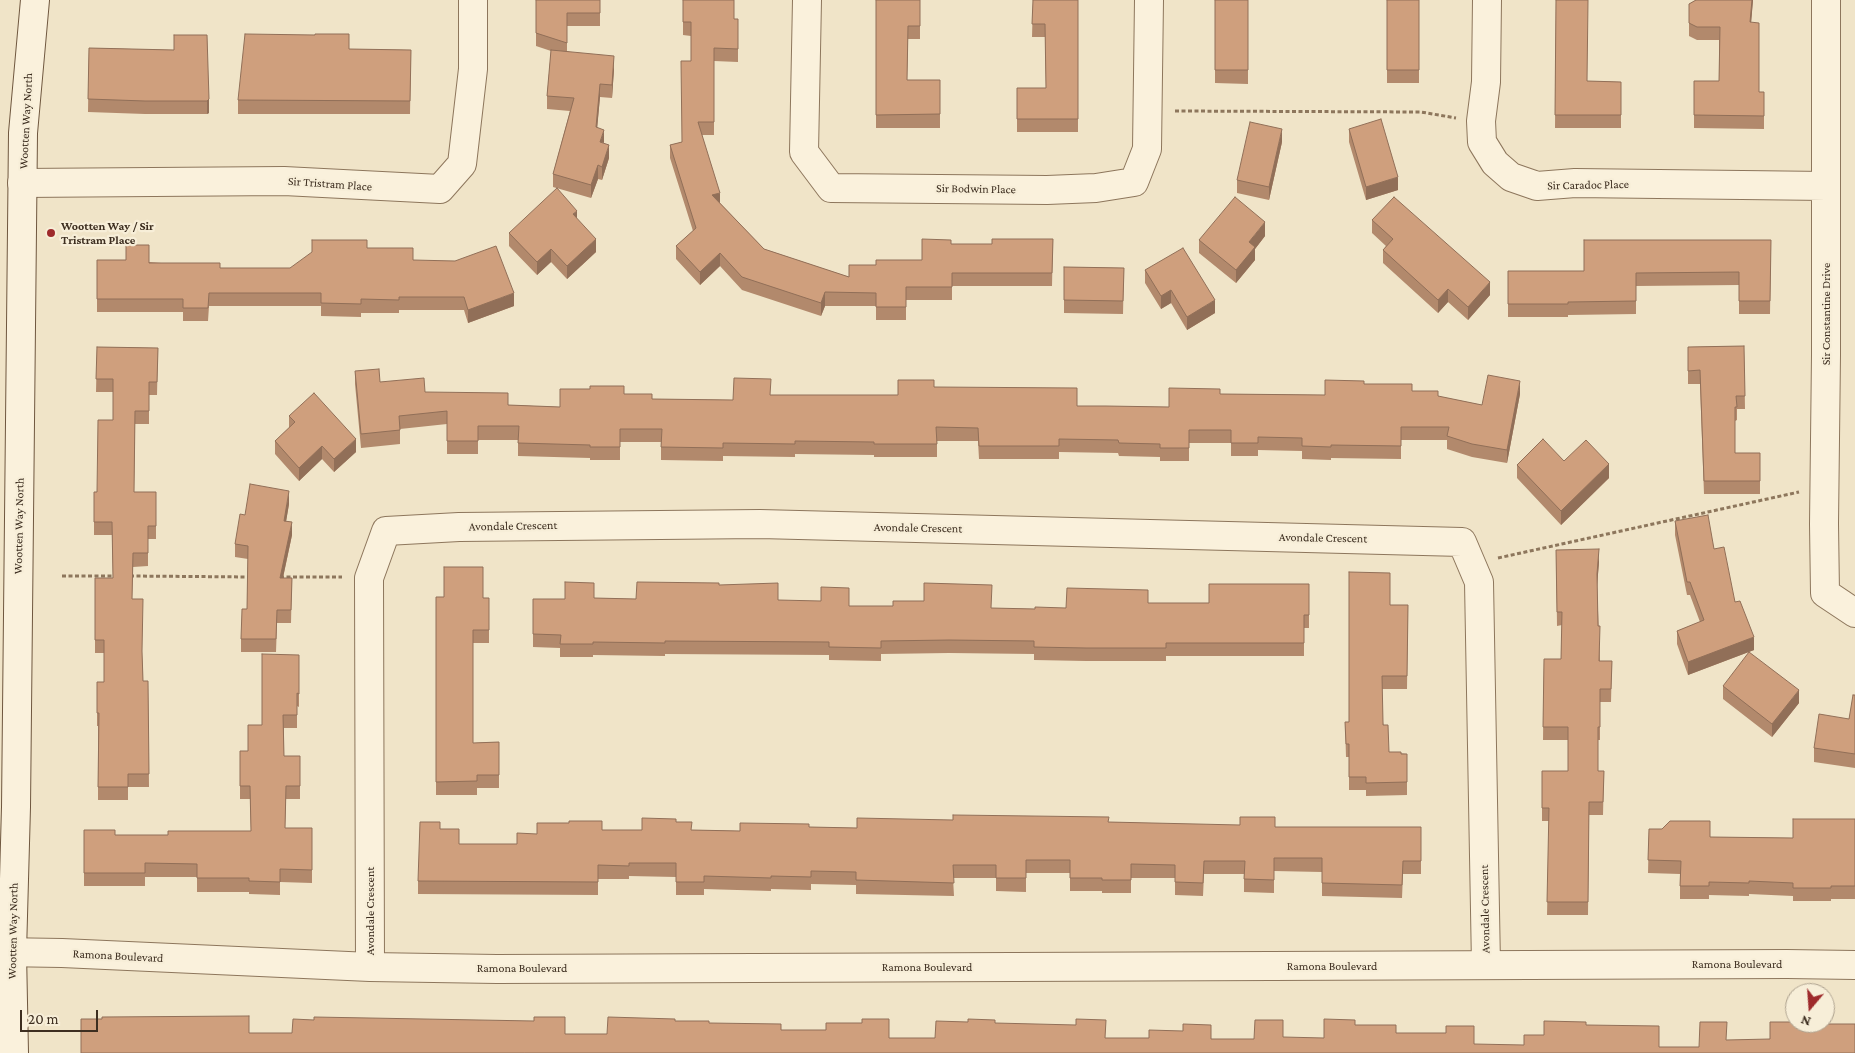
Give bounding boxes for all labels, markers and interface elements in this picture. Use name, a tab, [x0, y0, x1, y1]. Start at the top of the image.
street label: Wootten Way North	[16, 72, 36, 170]
street label: Sir Tristram Place	[287, 174, 373, 194]
street label: Sir Caradoc Place	[1547, 177, 1629, 193]
street label: Sir Bodwin Place	[936, 181, 1016, 197]
place label: Wootten Way / Sir Tristram Place	[61, 219, 154, 247]
marker: Wootten Way / Sir Tristram Place	[45, 227, 57, 239]
street label: Sir Constantine Drive	[1819, 263, 1833, 365]
street label: Wootten Way North	[11, 478, 27, 574]
street label: Avondale Crescent	[469, 518, 557, 534]
street label: Avondale Crescent	[874, 520, 962, 536]
street label: Avondale Crescent	[1279, 530, 1367, 546]
street label: Avondale Crescent	[1477, 865, 1493, 953]
street label: Avondale Crescent	[363, 867, 377, 955]
street label: Wootten Way North	[5, 883, 21, 979]
street label: Ramona Boulevard	[72, 946, 164, 966]
street label: Ramona Boulevard	[1692, 957, 1782, 971]
street label: Ramona Boulevard	[1287, 959, 1377, 973]
street label: Ramona Boulevard	[882, 960, 972, 974]
street label: Ramona Boulevard	[477, 961, 567, 975]
north arrow	[1785, 983, 1835, 1033]
scale bar	[22, 1000, 100, 1032]
text: 20 m	[28, 1011, 59, 1027]
text: N	[1799, 1012, 1813, 1030]

